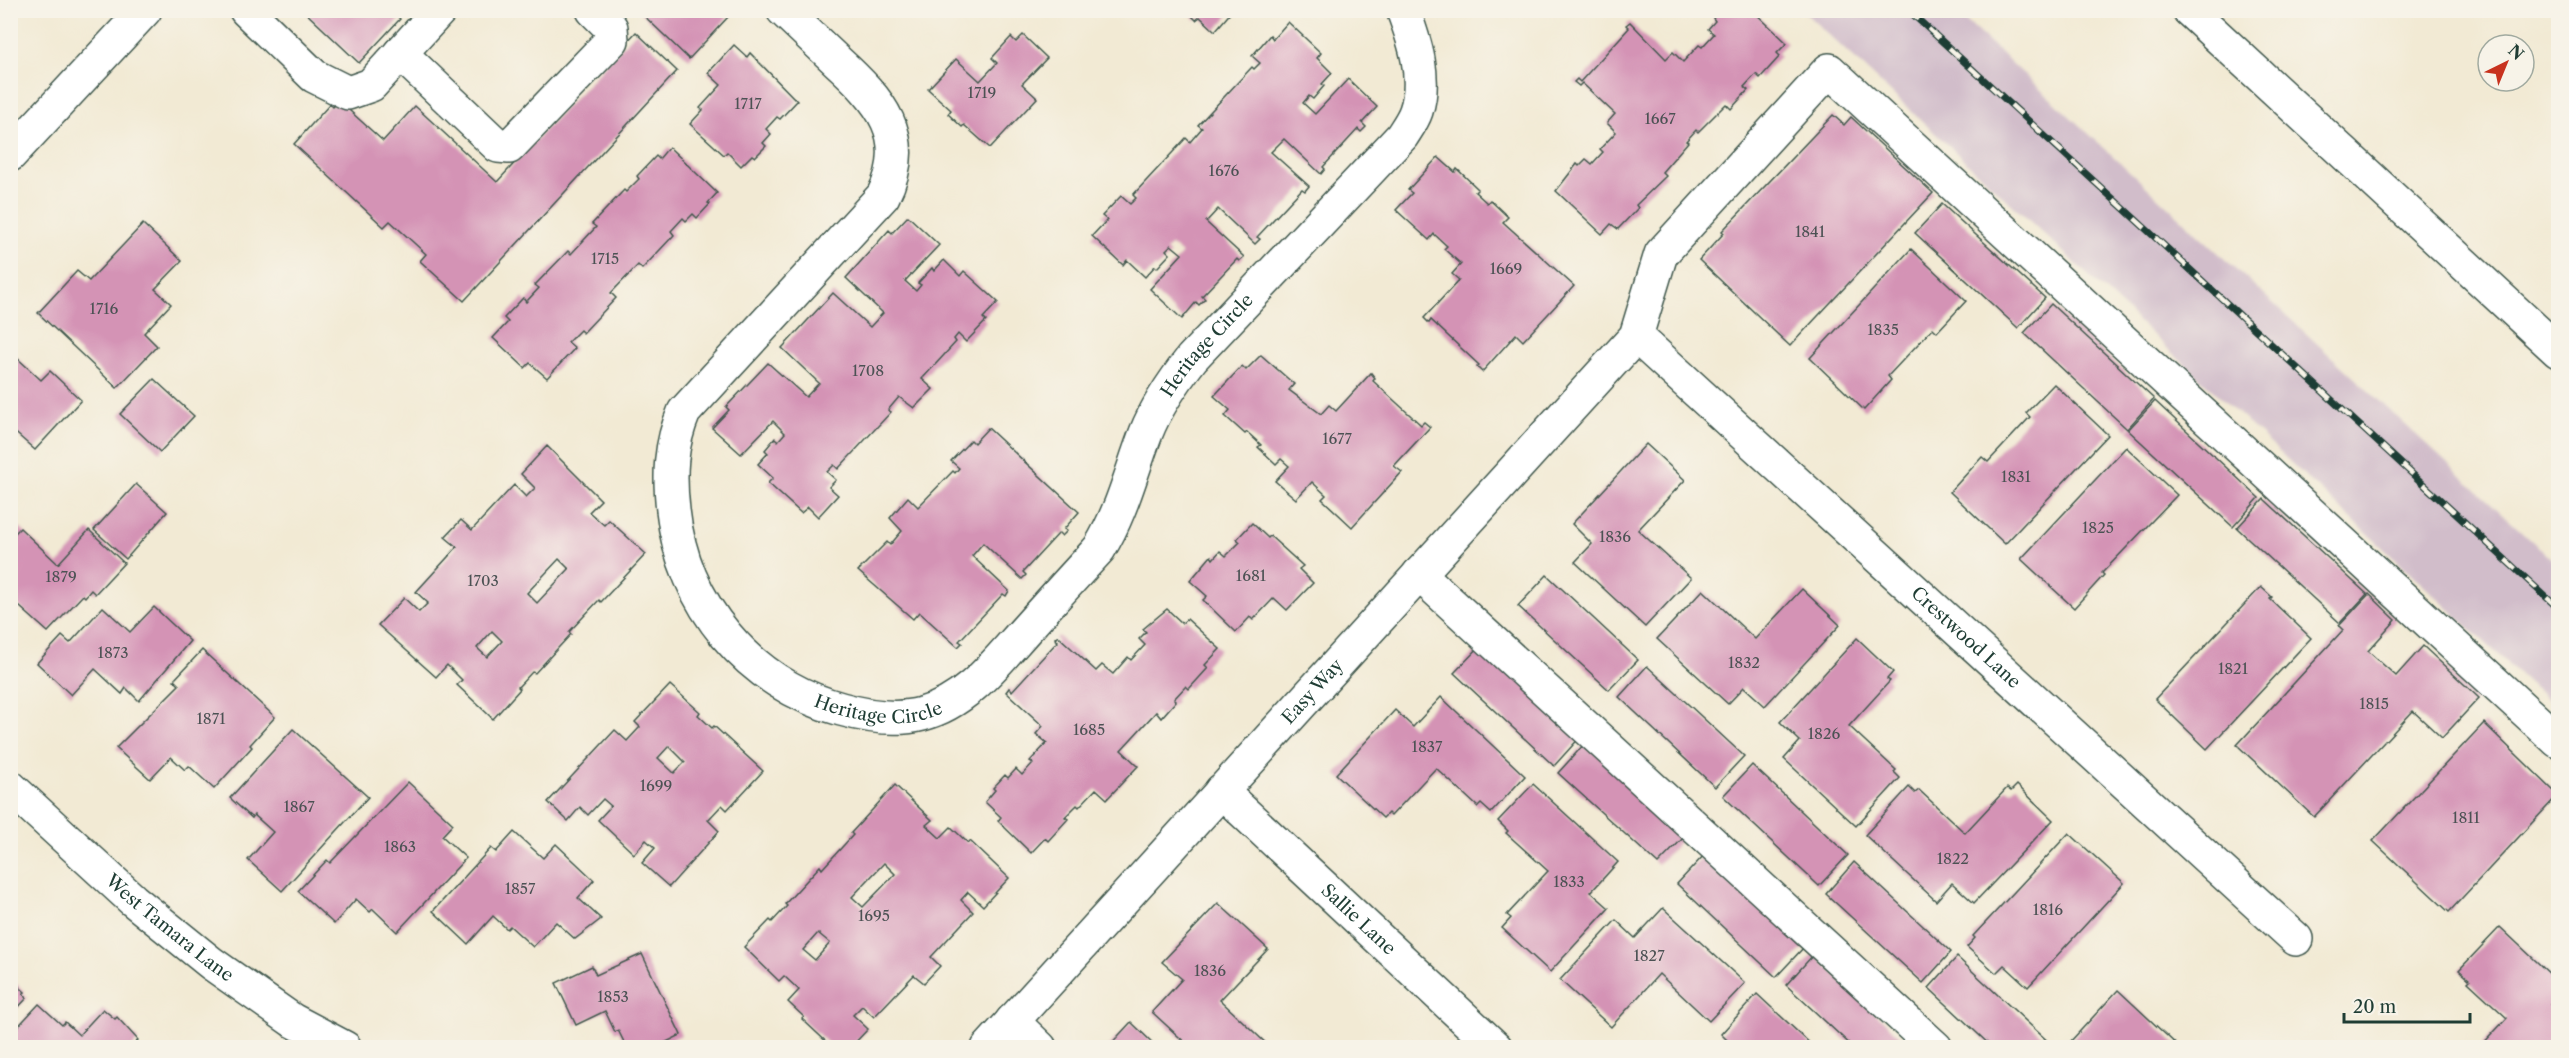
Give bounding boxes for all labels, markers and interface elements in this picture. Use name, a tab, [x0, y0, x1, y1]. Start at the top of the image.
north arrow	[2476, 33, 2536, 93]
text: N	[2504, 40, 2528, 64]
house number: 1719	[968, 83, 996, 102]
house number: 1717	[734, 94, 762, 113]
house number: 1667	[1644, 109, 1676, 128]
house number: 1676	[1209, 161, 1240, 180]
house number: 1841	[1795, 222, 1826, 241]
house number: 1715	[591, 249, 619, 268]
house number: 1669	[1490, 259, 1522, 278]
street label: Heritage Circle	[1156, 289, 1258, 401]
house number: 1716	[90, 299, 119, 318]
house number: 1835	[1867, 320, 1899, 339]
house number: 1708	[852, 361, 884, 380]
house number: 1677	[1322, 429, 1352, 448]
house number: 1831	[2001, 467, 2032, 486]
house number: 1825	[2082, 518, 2114, 537]
house number: 1836	[1599, 527, 1631, 546]
house number: 1681	[1236, 566, 1267, 585]
house number: 1879	[45, 567, 77, 586]
house number: 1703	[467, 571, 499, 590]
street label: Crestwood Lane	[1907, 582, 2025, 693]
house number: 1873	[98, 643, 128, 662]
house number: 1832	[1728, 653, 1760, 672]
street label: Easy Way	[1277, 654, 1348, 729]
house number: 1821	[2218, 659, 2249, 678]
street label: Heritage Circle	[811, 690, 946, 729]
house number: 1815	[2359, 694, 2389, 713]
house number: 1871	[197, 709, 226, 728]
house number: 1685	[1073, 720, 1105, 739]
house number: 1826	[1808, 724, 1841, 743]
house number: 1837	[1412, 737, 1443, 756]
house number: 1699	[640, 776, 672, 795]
house number: 1867	[283, 797, 315, 816]
house number: 1811	[2452, 808, 2481, 827]
house number: 1863	[384, 837, 416, 856]
house number: 1822	[1937, 849, 1969, 868]
street label: West Tamara Lane	[100, 869, 238, 986]
house number: 1833	[1553, 872, 1585, 891]
house number: 1857	[505, 879, 536, 898]
street label: Sallie Lane	[1317, 879, 1400, 959]
house number: 1816	[2033, 900, 2063, 919]
house number: 1695	[858, 906, 890, 925]
house number: 1827	[1633, 946, 1665, 965]
house number: 1836	[1194, 961, 1226, 980]
scale bar	[2344, 986, 2470, 1024]
house number: 1853	[597, 987, 629, 1006]
text: 20 m	[2353, 996, 2397, 1018]

